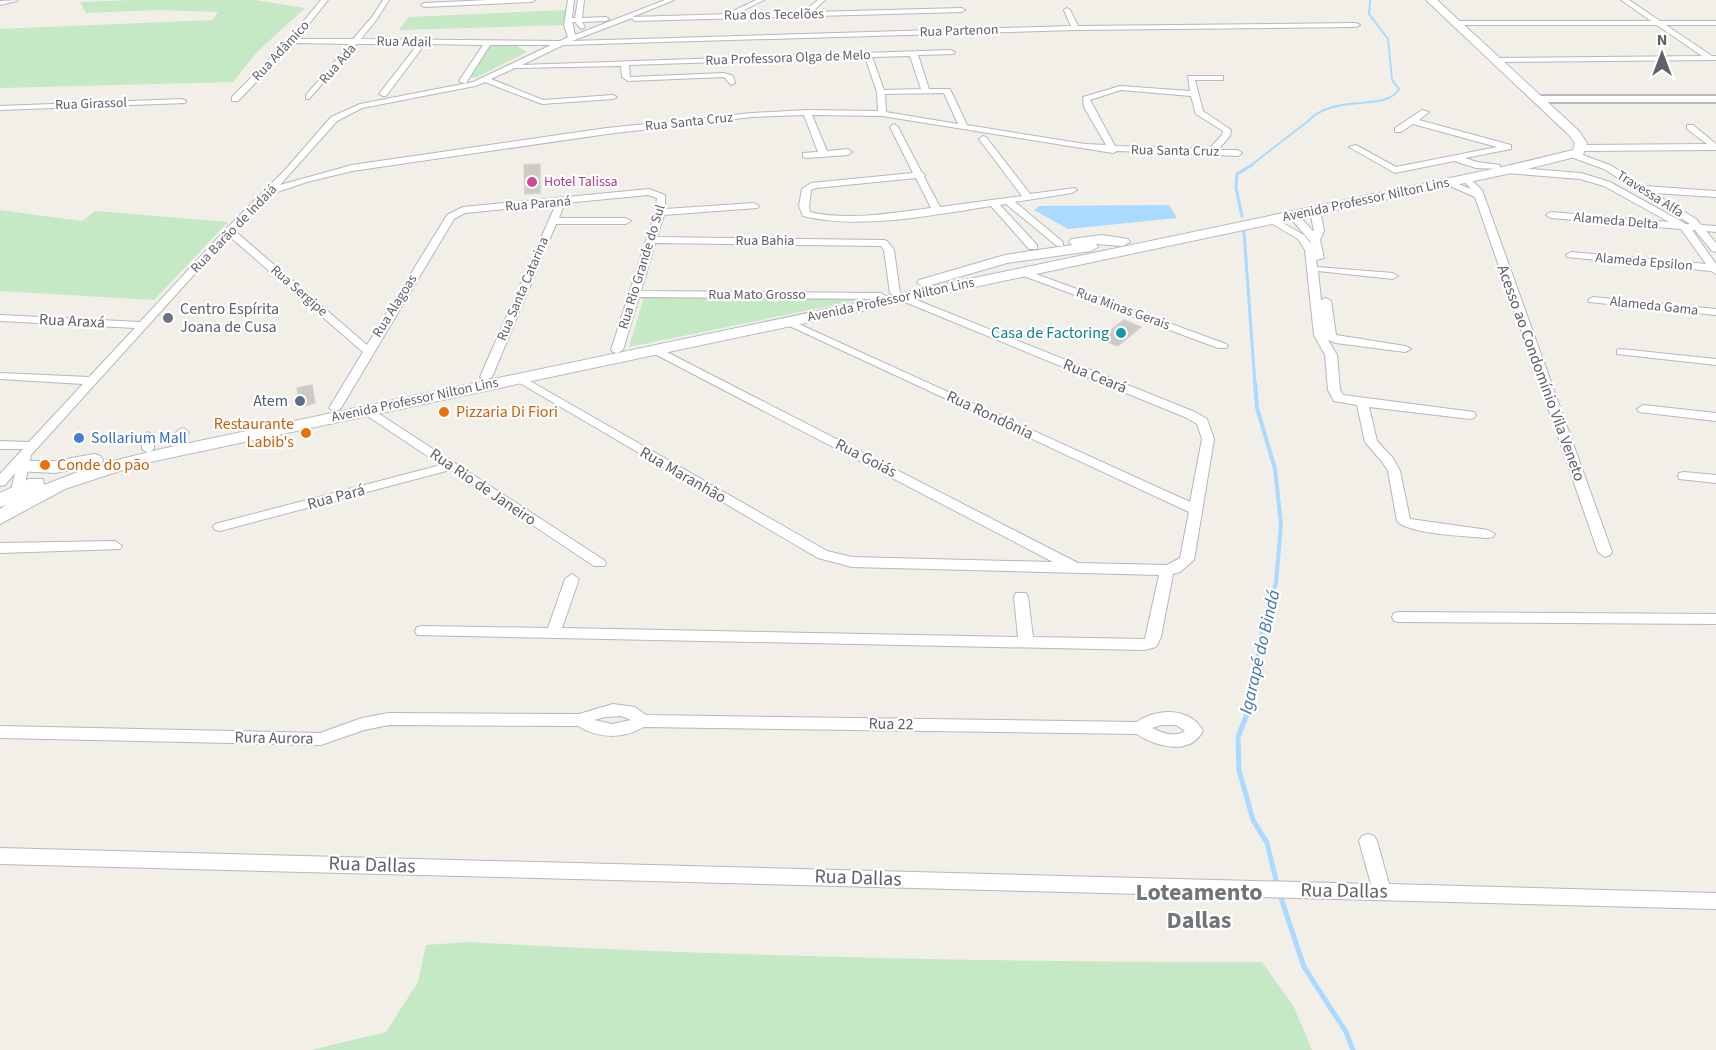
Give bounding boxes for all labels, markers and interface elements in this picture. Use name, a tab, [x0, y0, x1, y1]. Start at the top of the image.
street label: Rua dos Tecelões	[724, 4, 824, 26]
street label: Rua Adâmico	[248, 16, 314, 86]
street label: Rua Partenon	[919, 20, 999, 42]
north arrow	[1632, 24, 1692, 84]
text: N	[1657, 29, 1667, 51]
street label: Rua Adail	[376, 32, 432, 52]
street label: Rua Ada	[315, 39, 361, 89]
street label: Rua Professora Olga de Melo	[705, 45, 871, 71]
street label: Rua Girassol	[55, 93, 128, 115]
street label: Rua Santa Cruz	[644, 107, 734, 137]
street label: Rua Santa Cruz	[1131, 140, 1219, 162]
street label: Travessa Alfa	[1613, 166, 1687, 222]
place label: Hotel Talissa	[544, 172, 618, 192]
street label: Avenida Professor Nilton Lins	[1281, 173, 1451, 227]
marker: Hotel Talissa	[525, 175, 539, 189]
street label: Rua Barão de Indaiá	[186, 180, 282, 278]
street label: Rua Paraná	[504, 191, 572, 217]
street label: Rua Rio Grande do Sul	[614, 202, 671, 332]
street label: Alameda Delta	[1573, 207, 1659, 235]
street label: Rua Bahia	[736, 231, 794, 251]
street label: Rua Santa Catarina	[492, 234, 554, 344]
street label: Alameda Epsilon	[1594, 248, 1694, 276]
street label: Rua Sergipe	[266, 261, 332, 321]
street label: Acesso ao Condomínio Vila Veneto	[1492, 262, 1590, 484]
street label: Rua Alagoas	[368, 271, 422, 341]
street label: Avenida Professor Nilton Lins	[806, 273, 976, 327]
street label: Rua Minas Gerais	[1073, 283, 1173, 335]
street label: Rua Mato Grosso	[708, 285, 806, 305]
street label: Alameda Gama	[1609, 291, 1699, 321]
place label: Centro Espírita Joana de Cusa	[180, 298, 279, 338]
street label: Rua Araxá	[38, 308, 106, 334]
marker: Centro Espírita Joana de Cusa	[161, 311, 175, 325]
place label: Casa de Factoring	[991, 322, 1109, 344]
marker: Casa de Factoring	[1114, 326, 1128, 340]
street label: Rua Ceará	[1060, 353, 1130, 399]
street label: Avenida Professor Nilton Lins	[330, 373, 500, 427]
street label: Rua Rondônia	[943, 385, 1037, 445]
place label: Atem	[253, 390, 288, 412]
marker: Atem	[293, 394, 307, 408]
place label: Pizzaria Di Fiori	[456, 401, 558, 423]
marker: Pizzaria Di Fiori	[437, 405, 451, 419]
place label: Restaurante Labib's	[214, 413, 294, 453]
marker: Restaurante Labib's	[299, 426, 313, 440]
place label: Sollarium Mall	[91, 427, 187, 449]
marker: Sollarium Mall	[72, 431, 86, 445]
street label: Rua Goiás	[831, 433, 901, 483]
street label: Rua Maranhão	[636, 441, 730, 509]
street label: Rua Rio de Janeiro	[425, 443, 541, 531]
place label: Conde do pão	[57, 454, 150, 476]
marker: Conde do pão	[38, 458, 52, 472]
street label: Rua Pará	[305, 479, 367, 515]
water label: Igarapé do Bindá	[1234, 587, 1287, 717]
street label: Rua 22	[868, 713, 914, 735]
street label: Rura Aurora	[234, 726, 314, 750]
street label: Rua Dallas	[328, 849, 416, 881]
street label: Rua Dallas	[814, 862, 902, 894]
district label: Loteamento Dallas	[1135, 875, 1263, 938]
street label: Rua Dallas	[1300, 876, 1388, 906]

